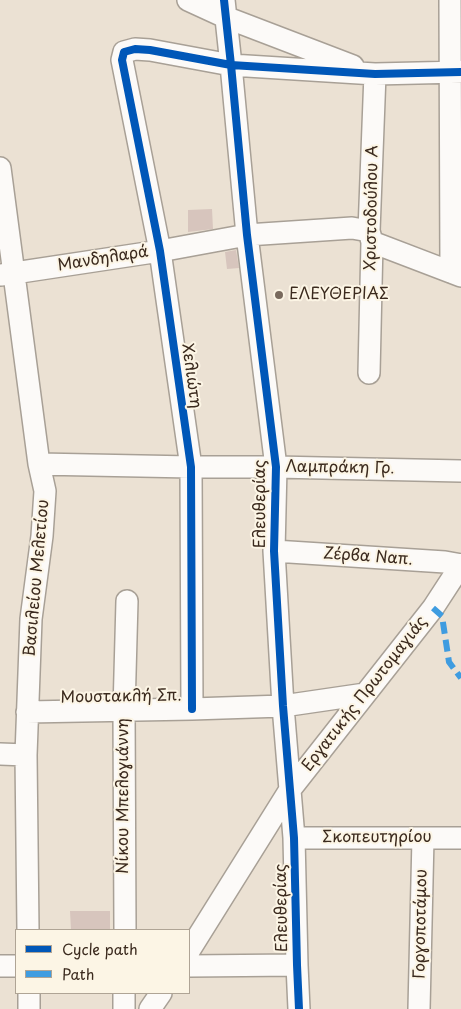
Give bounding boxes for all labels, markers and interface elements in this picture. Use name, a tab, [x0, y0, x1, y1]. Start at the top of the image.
street label: Χριστοδούλου Α	[361, 145, 383, 271]
street label: Μανδηλαρά	[56, 242, 150, 276]
place label: ΕΛΕΥΘΕΡΙΑΣ	[289, 285, 389, 305]
marker: ΕΛΕΥΘΕΡΙΑΣ	[273, 289, 285, 301]
street label: Χελιώτη	[177, 342, 205, 410]
street label: Λαμπράκη Γρ.	[285, 457, 395, 479]
street label: Ελευθερίας	[251, 460, 271, 548]
street label: Βασιλείου Μελετίου	[21, 499, 53, 657]
street label: Ζέρβα Ναπ.	[323, 544, 413, 570]
street label: Εργατικής Πρωτομαγιάς	[298, 613, 432, 775]
street label: Μουστακλή Σπ.	[60, 686, 182, 708]
street label: Νίκου Μπελογιάννη	[114, 718, 134, 874]
street label: Σκοπευτηρίου	[322, 828, 432, 848]
street label: Ελευθερίας	[272, 864, 292, 952]
street label: Γοργοποτάμου	[410, 869, 432, 979]
legend	[15, 929, 190, 994]
text: Cycle path	[62, 937, 138, 960]
text: Path	[62, 962, 94, 985]

